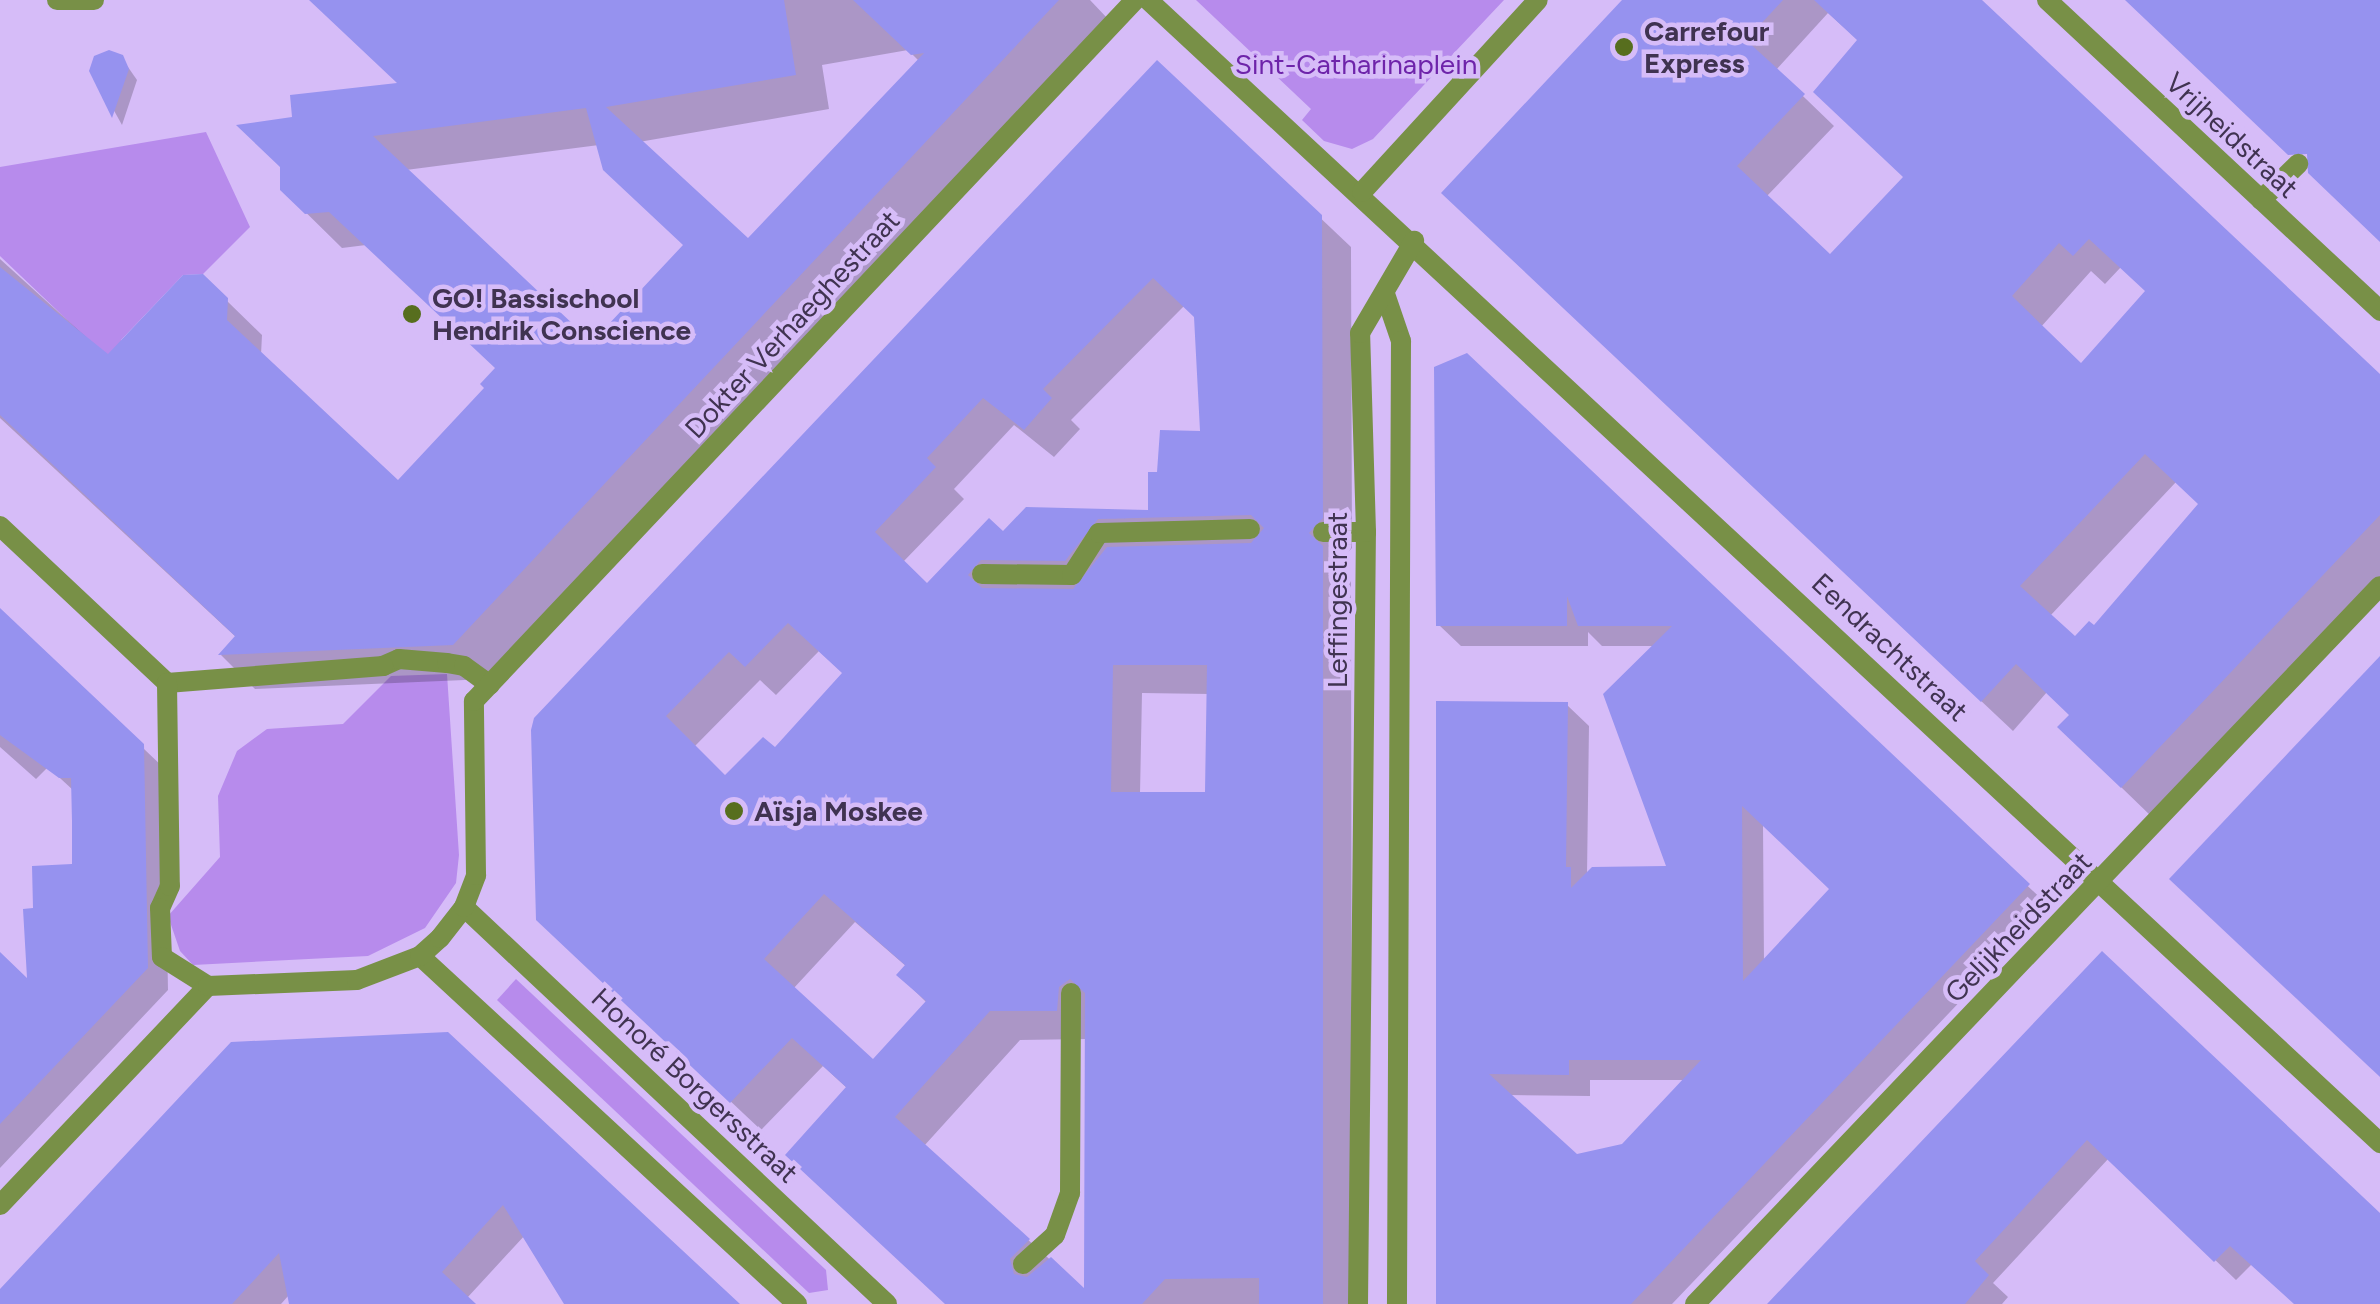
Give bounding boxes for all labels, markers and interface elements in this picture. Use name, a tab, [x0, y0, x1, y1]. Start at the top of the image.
place label: Carrefour Express	[1644, 14, 1769, 80]
marker: Carrefour Express	[1613, 36, 1635, 58]
park label: Sint-Catharinaplein	[1235, 47, 1477, 81]
street label: Vrijheidstraat	[2159, 65, 2305, 205]
street label: Dokter Verhaeghestraat	[678, 203, 906, 445]
place label: GO! Bassischool Hendrik Conscience	[432, 281, 691, 347]
marker: GO! Bassischool Hendrik Conscience	[401, 303, 423, 325]
street label: Leffingestraat	[1320, 512, 1354, 688]
street label: Eendrachtstraat	[1805, 566, 1975, 728]
place label: Aïsja Moskee	[754, 794, 923, 828]
marker: Aïsja Moskee	[723, 800, 745, 822]
street label: Gelijkheidstraat	[1938, 845, 2098, 1009]
street label: Honoré Borgersstraat	[585, 981, 805, 1189]

